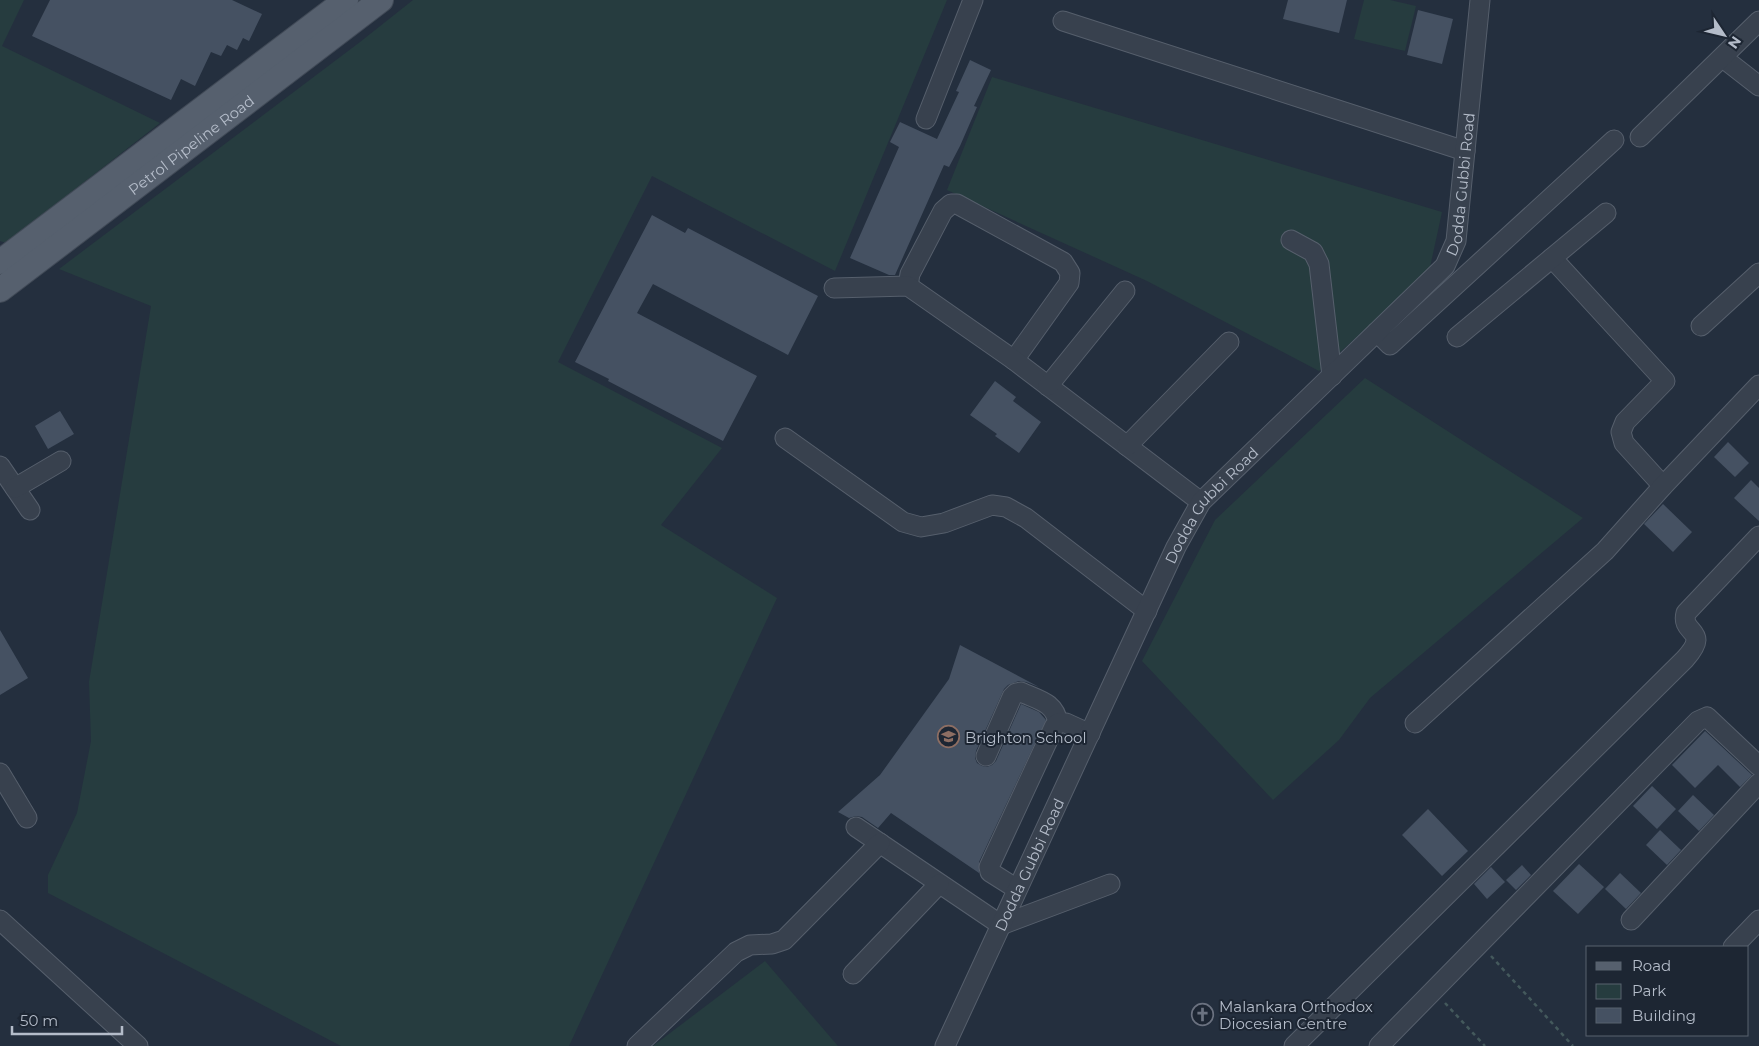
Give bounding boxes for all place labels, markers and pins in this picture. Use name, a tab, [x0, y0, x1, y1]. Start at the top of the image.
school or university icon: Brighton School	[937, 725, 961, 749]
place label: Brighton School	[965, 728, 1086, 747]
place label: Malankara Orthodox Diocesian Centre	[1219, 997, 1373, 1033]
church icon: Malankara Orthodox Diocesian Centre	[1191, 1003, 1215, 1027]

